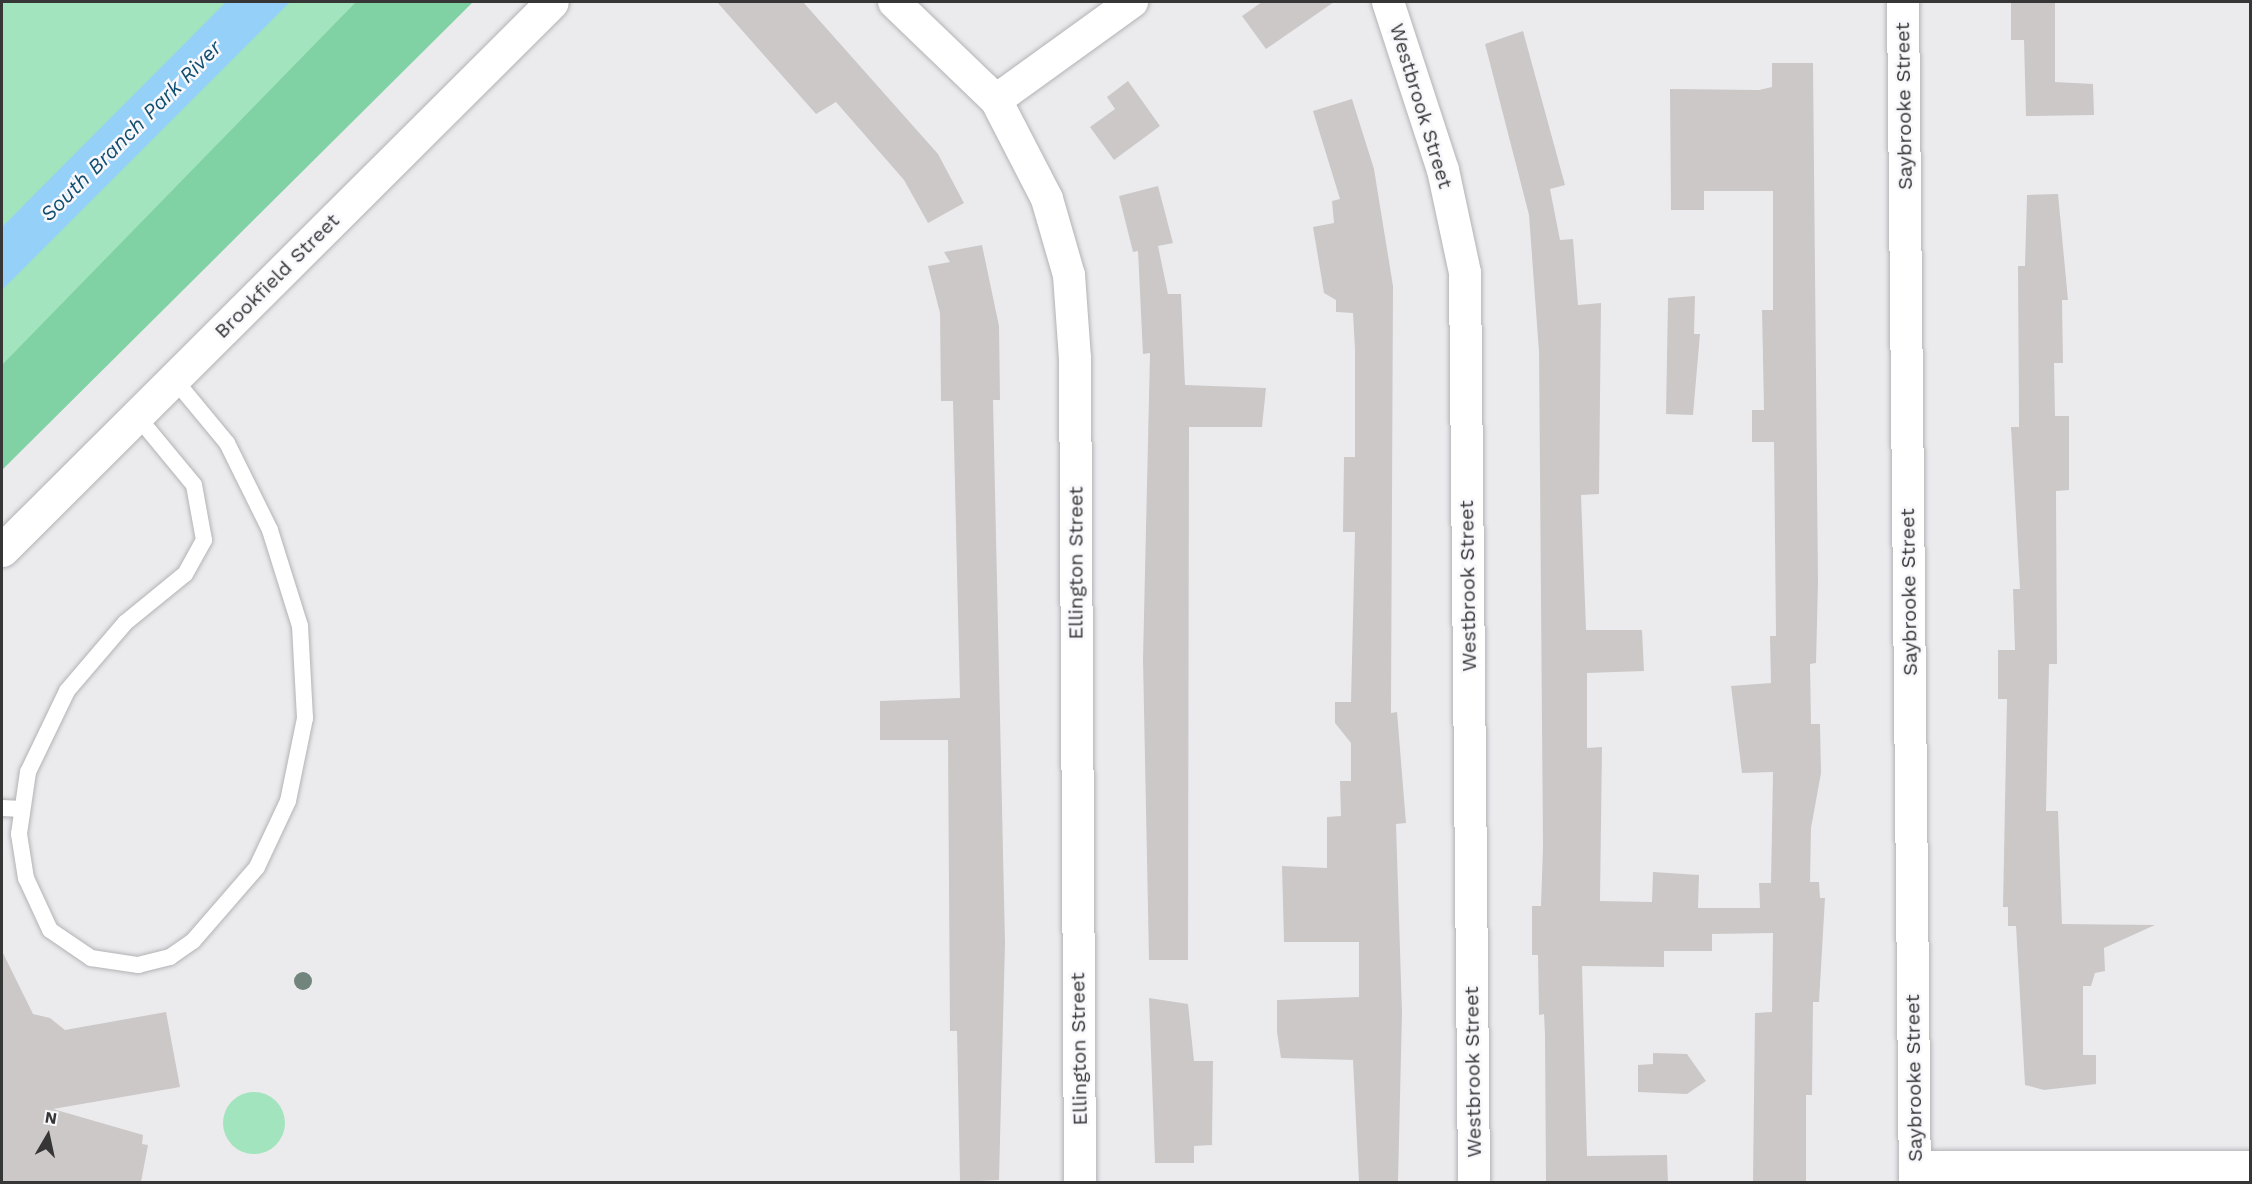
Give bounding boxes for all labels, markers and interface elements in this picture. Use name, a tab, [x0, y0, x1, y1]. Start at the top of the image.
street label: Westbrook Street	[1384, 20, 1458, 192]
street label: Saybrooke Street	[1891, 22, 1917, 190]
water label: South Branch Park River	[35, 35, 227, 227]
street label: Brookfield Street	[210, 209, 344, 343]
street label: Ellington Street	[1064, 486, 1088, 640]
street label: Westbrook Street	[1455, 500, 1481, 672]
street label: Saybrooke Street	[1896, 508, 1922, 676]
street label: Ellington Street	[1066, 972, 1092, 1126]
street label: Westbrook Street	[1460, 986, 1486, 1158]
street label: Saybrooke Street	[1901, 994, 1927, 1162]
north arrow	[18, 1106, 78, 1166]
text: N	[44, 1107, 58, 1128]

